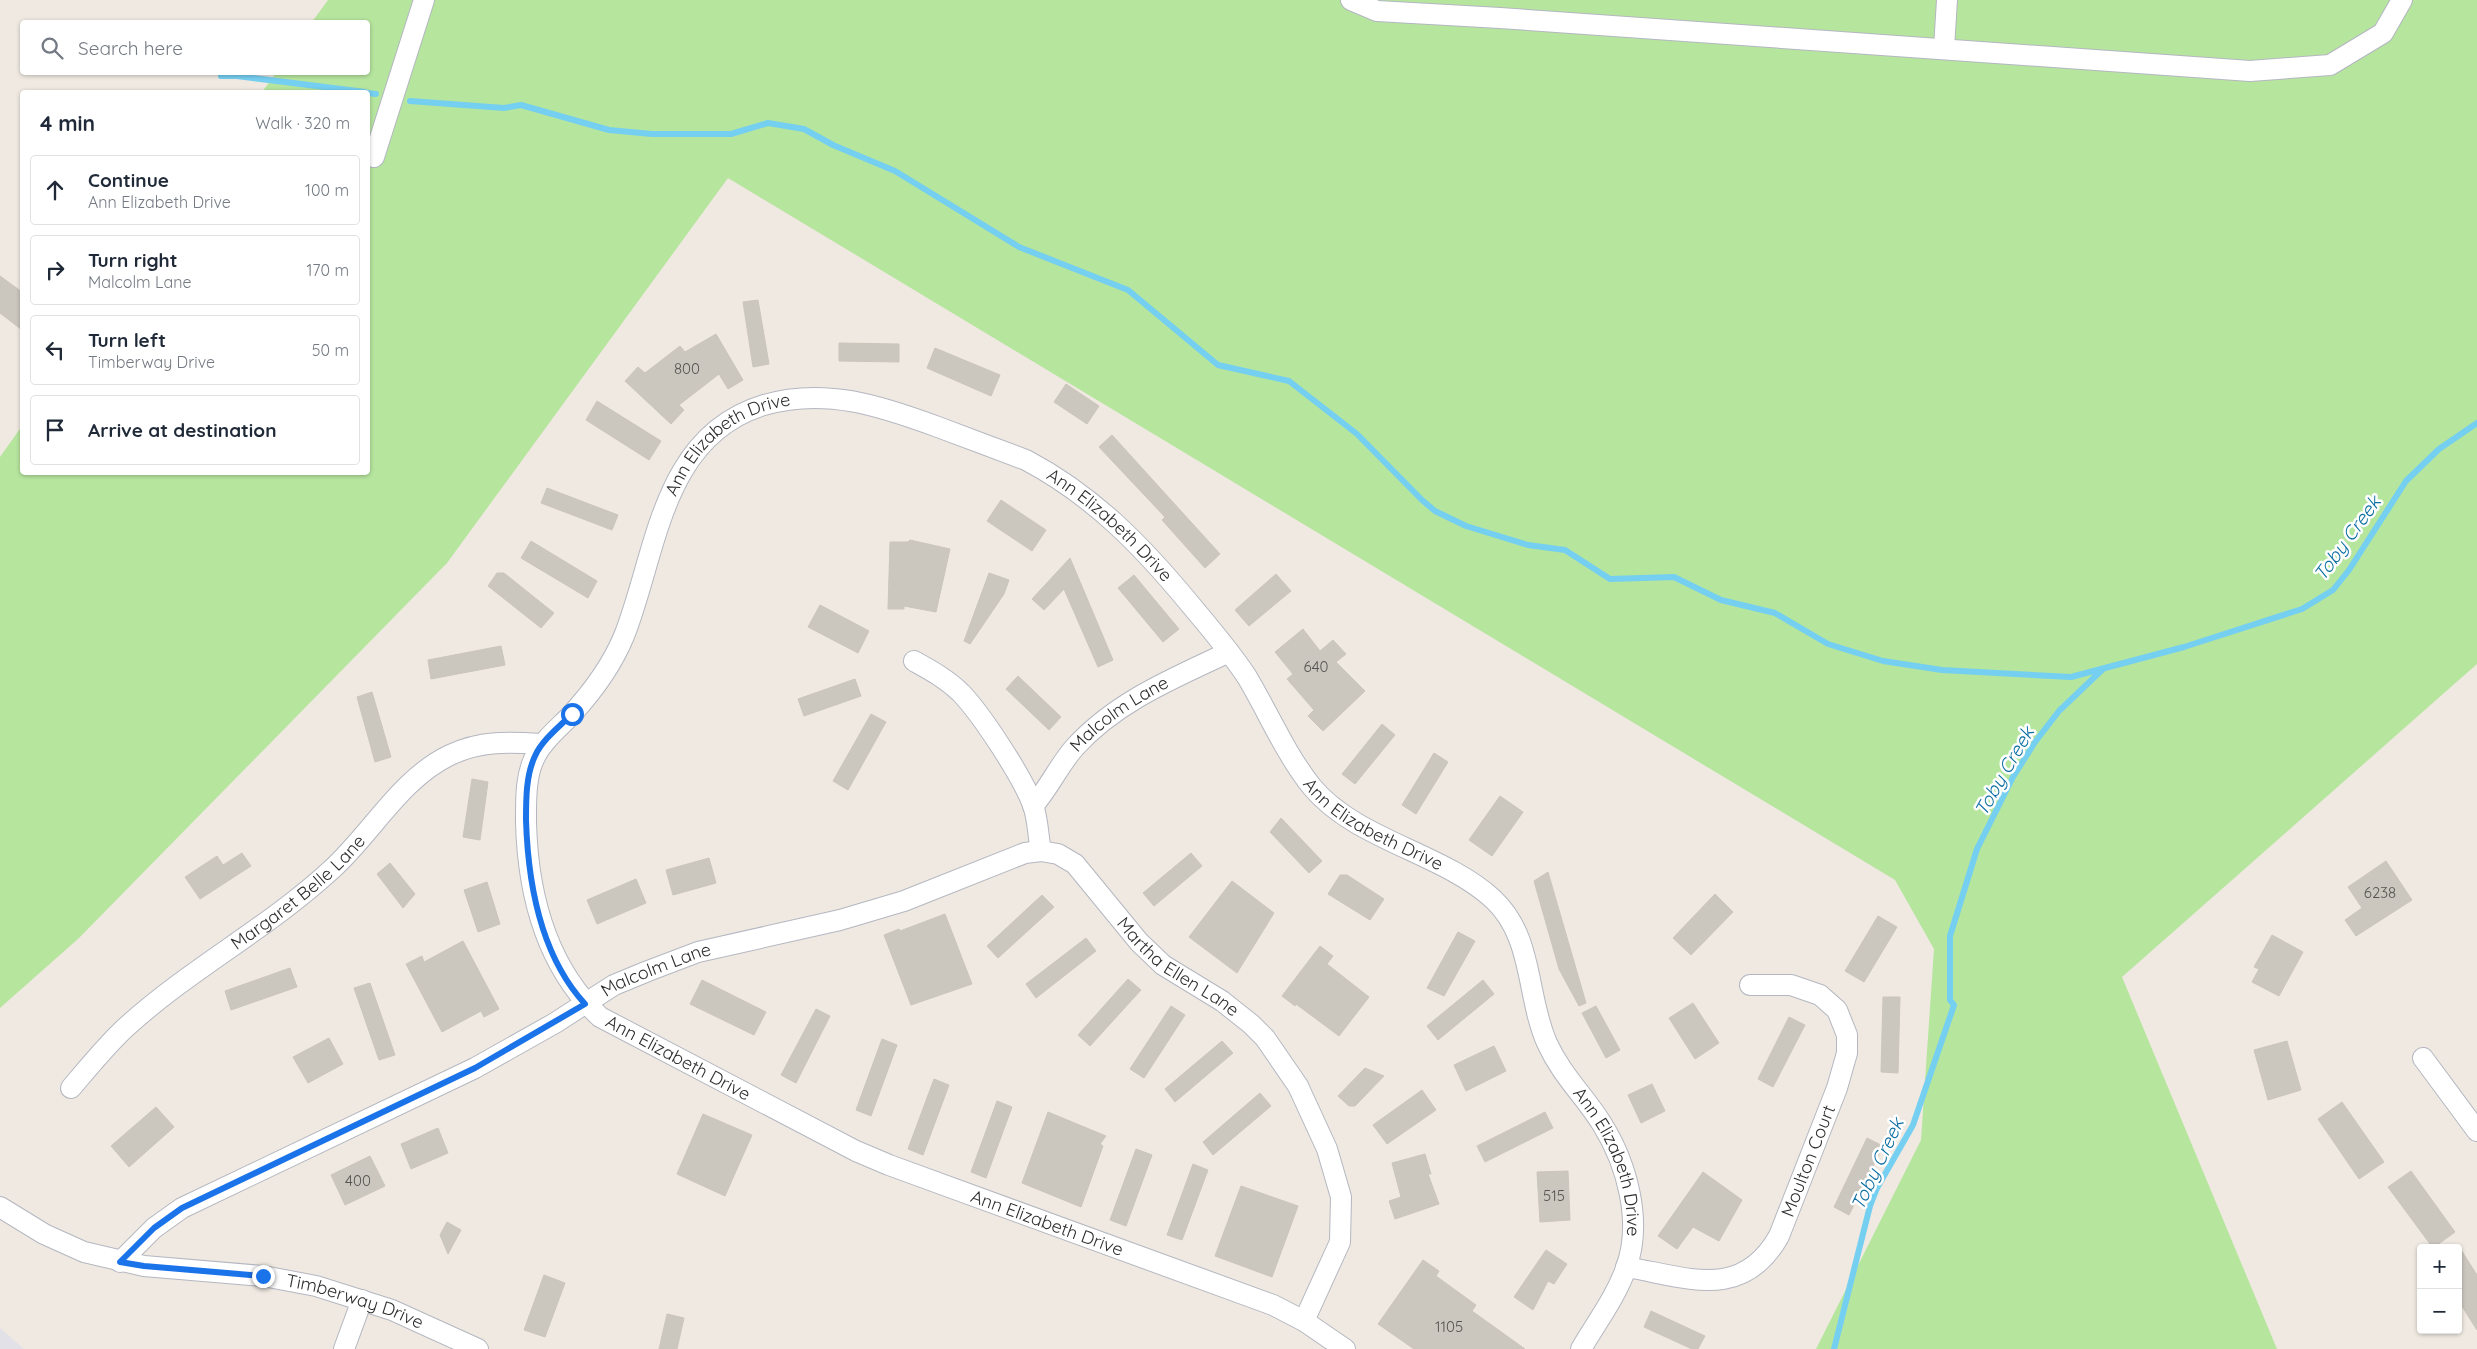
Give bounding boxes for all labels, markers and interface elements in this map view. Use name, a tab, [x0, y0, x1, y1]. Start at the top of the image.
search box	[20, 20, 370, 75]
icon: search	[38, 34, 66, 62]
text: Search here	[78, 36, 183, 60]
text: 4 min	[40, 110, 95, 136]
text: Walk · 320 m	[255, 113, 350, 133]
text: Continue	[88, 168, 169, 192]
icon: ahead	[41, 176, 69, 204]
text: 100 m	[305, 180, 349, 200]
text: Ann Elizabeth Drive	[88, 192, 231, 212]
text: Turn right	[88, 248, 177, 272]
icon: right	[41, 256, 69, 284]
text: 170 m	[306, 260, 349, 280]
text: Malcolm Lane	[88, 272, 192, 292]
text: Turn left	[88, 328, 166, 352]
icon: left	[41, 336, 69, 364]
text: 50 m	[312, 340, 349, 360]
text: Timberway Drive	[88, 352, 215, 372]
house number: 800	[674, 359, 700, 378]
street label: Ann Elizabeth Drive	[660, 387, 792, 499]
icon: arrive	[41, 416, 69, 444]
text: Arrive at destination	[88, 418, 277, 442]
street label: Ann Elizabeth Drive	[1043, 463, 1178, 586]
water label: Toby Creek	[2308, 489, 2387, 585]
house number: 640	[1303, 657, 1329, 676]
street label: Malcolm Lane	[1064, 671, 1172, 757]
route start	[561, 703, 584, 726]
water label: Toby Creek	[1969, 720, 2040, 820]
street label: Ann Elizabeth Drive	[1298, 773, 1447, 875]
street label: Margaret Belle Lane	[226, 830, 370, 955]
house number: 6238	[2364, 883, 2396, 902]
street label: Martha Ellen Lane	[1112, 912, 1244, 1021]
street label: Malcolm Lane	[596, 937, 713, 1002]
street label: Ann Elizabeth Drive	[602, 1010, 755, 1105]
street label: Ann Elizabeth Drive	[1568, 1082, 1645, 1237]
street label: Moulton Court	[1776, 1102, 1840, 1220]
water label: Toby Creek	[1845, 1112, 1910, 1214]
house number: 400	[345, 1171, 371, 1190]
street label: Ann Elizabeth Drive	[968, 1184, 1127, 1261]
house number: 515	[1543, 1186, 1565, 1205]
map controls	[2417, 1244, 2462, 1334]
button: +	[2417, 1244, 2462, 1289]
route end	[252, 1265, 275, 1288]
street label: Timberway Drive	[284, 1269, 427, 1334]
button: −	[2417, 1289, 2462, 1334]
house number: 1105	[1435, 1317, 1463, 1336]

